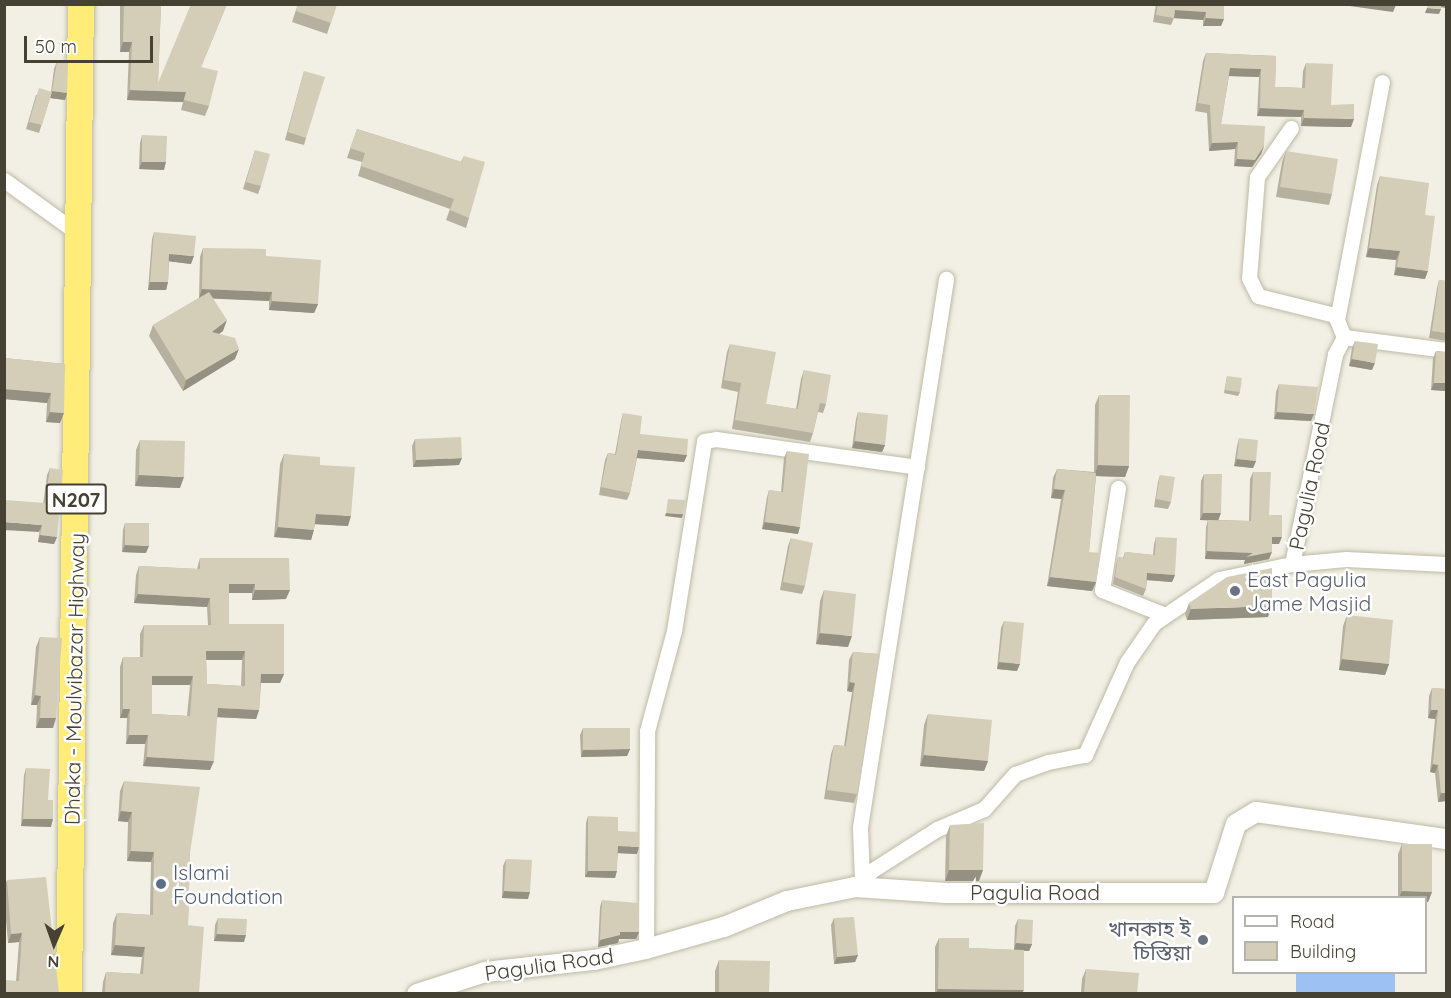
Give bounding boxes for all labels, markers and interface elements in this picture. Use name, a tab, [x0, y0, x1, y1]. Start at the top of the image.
scale bar	[27, 24, 156, 62]
text: 50 m	[35, 35, 77, 58]
street label: Pagulia Road	[1283, 420, 1335, 552]
road number: N207	[44, 482, 107, 516]
street label: Dhaka - Moulvibazar Highway	[59, 533, 89, 825]
place label: East Pagulia Jame Masjid	[1247, 566, 1371, 616]
marker: East Pagulia Jame Masjid	[1228, 584, 1242, 598]
place label: Islami Foundation	[173, 859, 283, 909]
marker: Islami Foundation	[154, 877, 168, 891]
street label: Pagulia Road	[970, 879, 1100, 905]
legend	[1232, 896, 1427, 974]
text: Road	[1290, 910, 1335, 933]
north arrow	[24, 914, 84, 974]
place label: খানকাহ ই চিস্তিয়া	[1108, 915, 1191, 965]
marker: খানকাহ ই চিস্তিয়া	[1196, 933, 1210, 947]
text: Building	[1290, 940, 1356, 963]
street label: Pagulia Road	[483, 942, 615, 986]
text: N	[47, 952, 60, 972]

